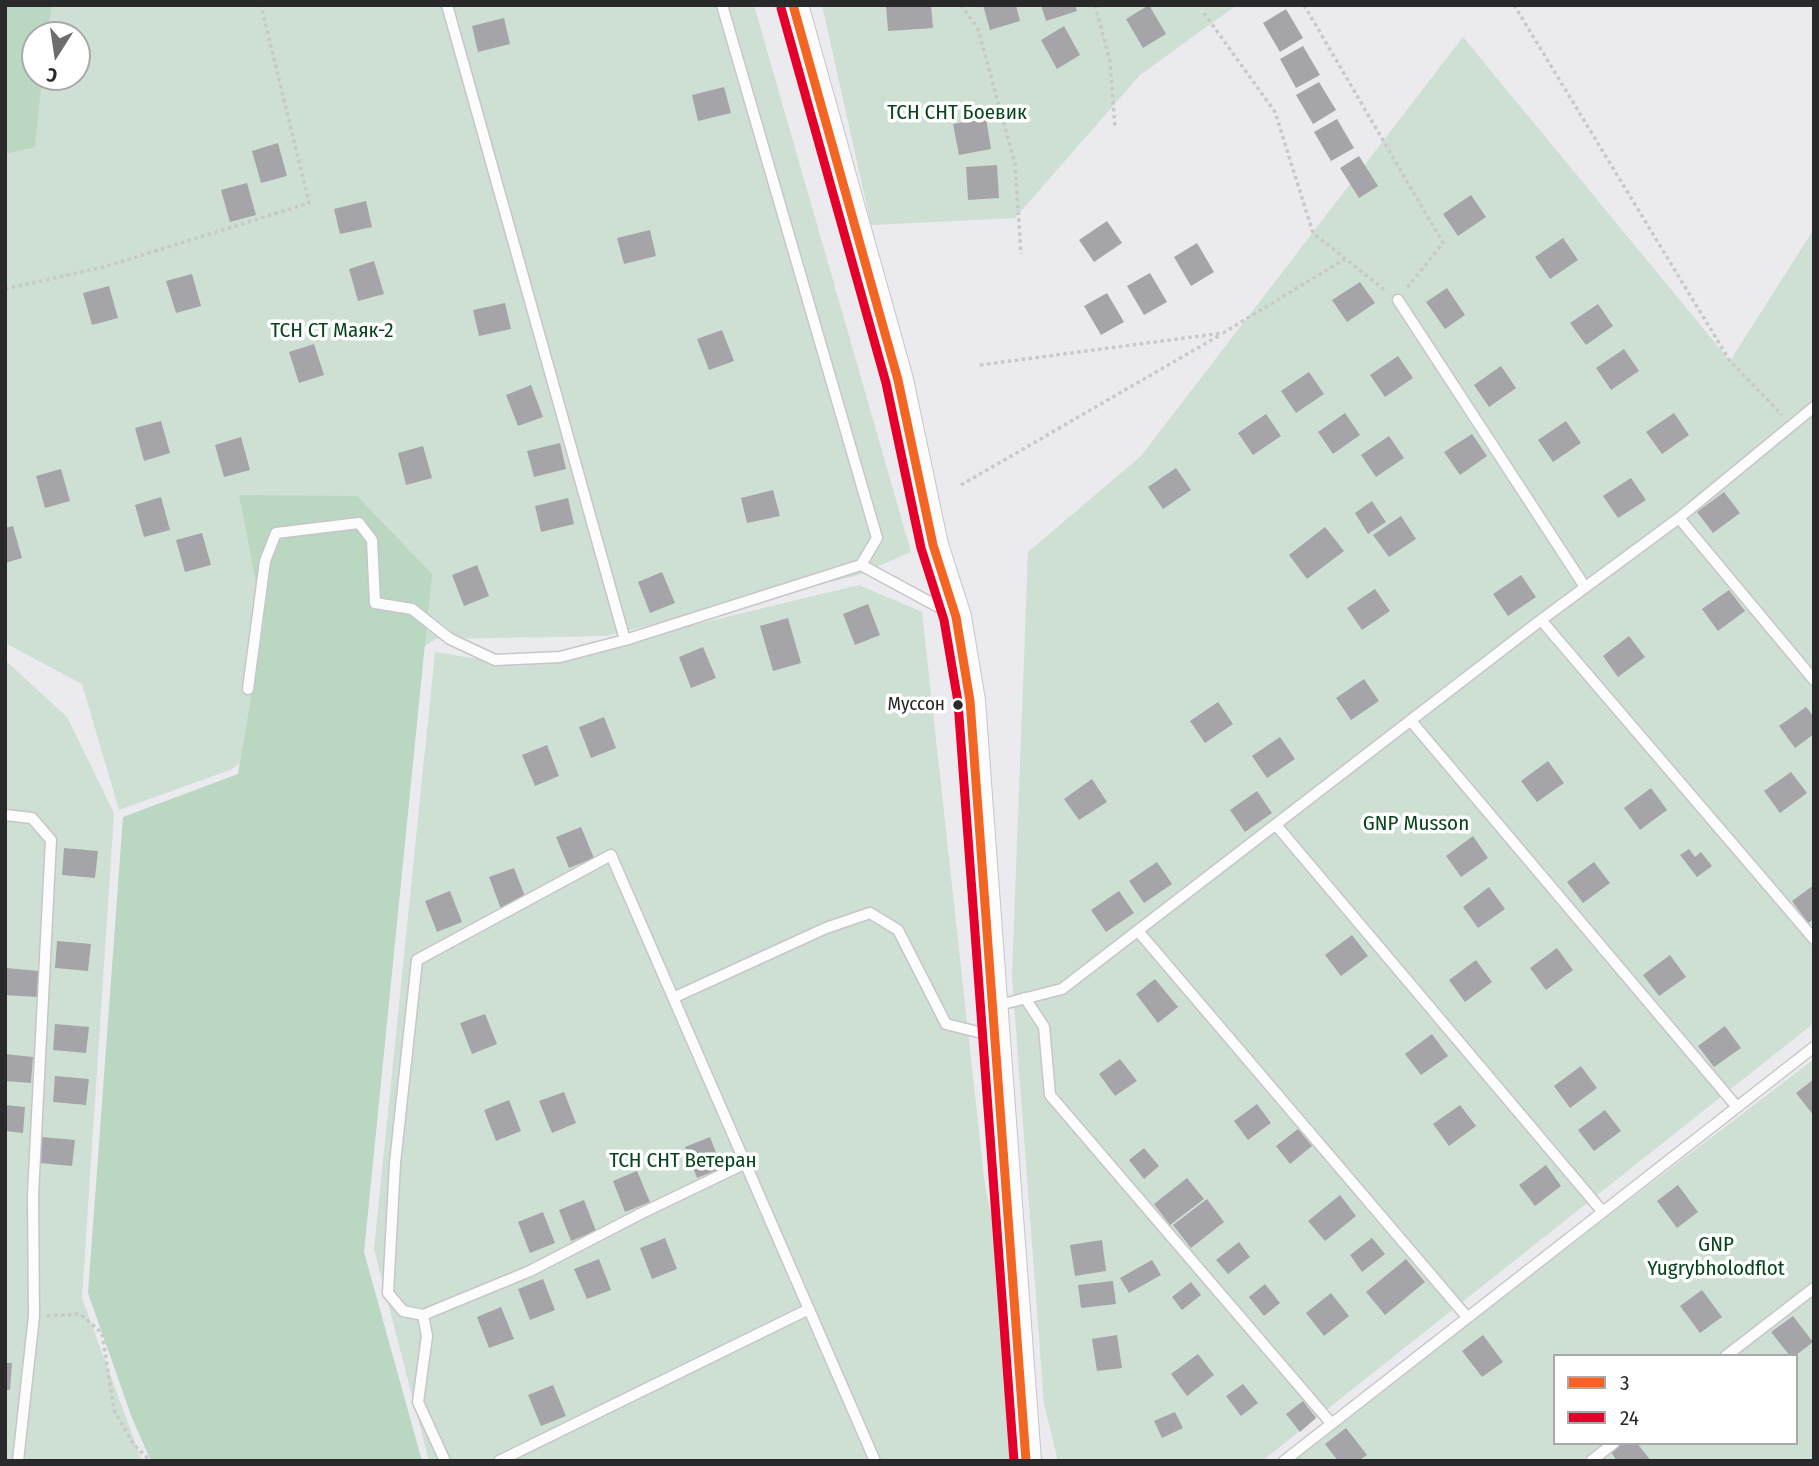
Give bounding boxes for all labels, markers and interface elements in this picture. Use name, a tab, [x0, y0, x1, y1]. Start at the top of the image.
north arrow	[21, 21, 91, 91]
text: С	[45, 63, 59, 87]
park label: ТСН СНТ Боевик	[887, 100, 1027, 126]
park label: ТСН СТ Маяк-2	[271, 318, 393, 344]
place label: Муссон	[887, 694, 945, 716]
marker: Муссон	[951, 698, 965, 712]
park label: GNP Musson	[1363, 811, 1469, 837]
park label: ТСН СНТ Ветеран	[609, 1148, 757, 1174]
park label: GNP Yugrybholodflot	[1647, 1232, 1785, 1282]
legend	[1553, 1354, 1798, 1445]
text: 3	[1620, 1370, 1629, 1396]
text: 24	[1620, 1405, 1639, 1431]

